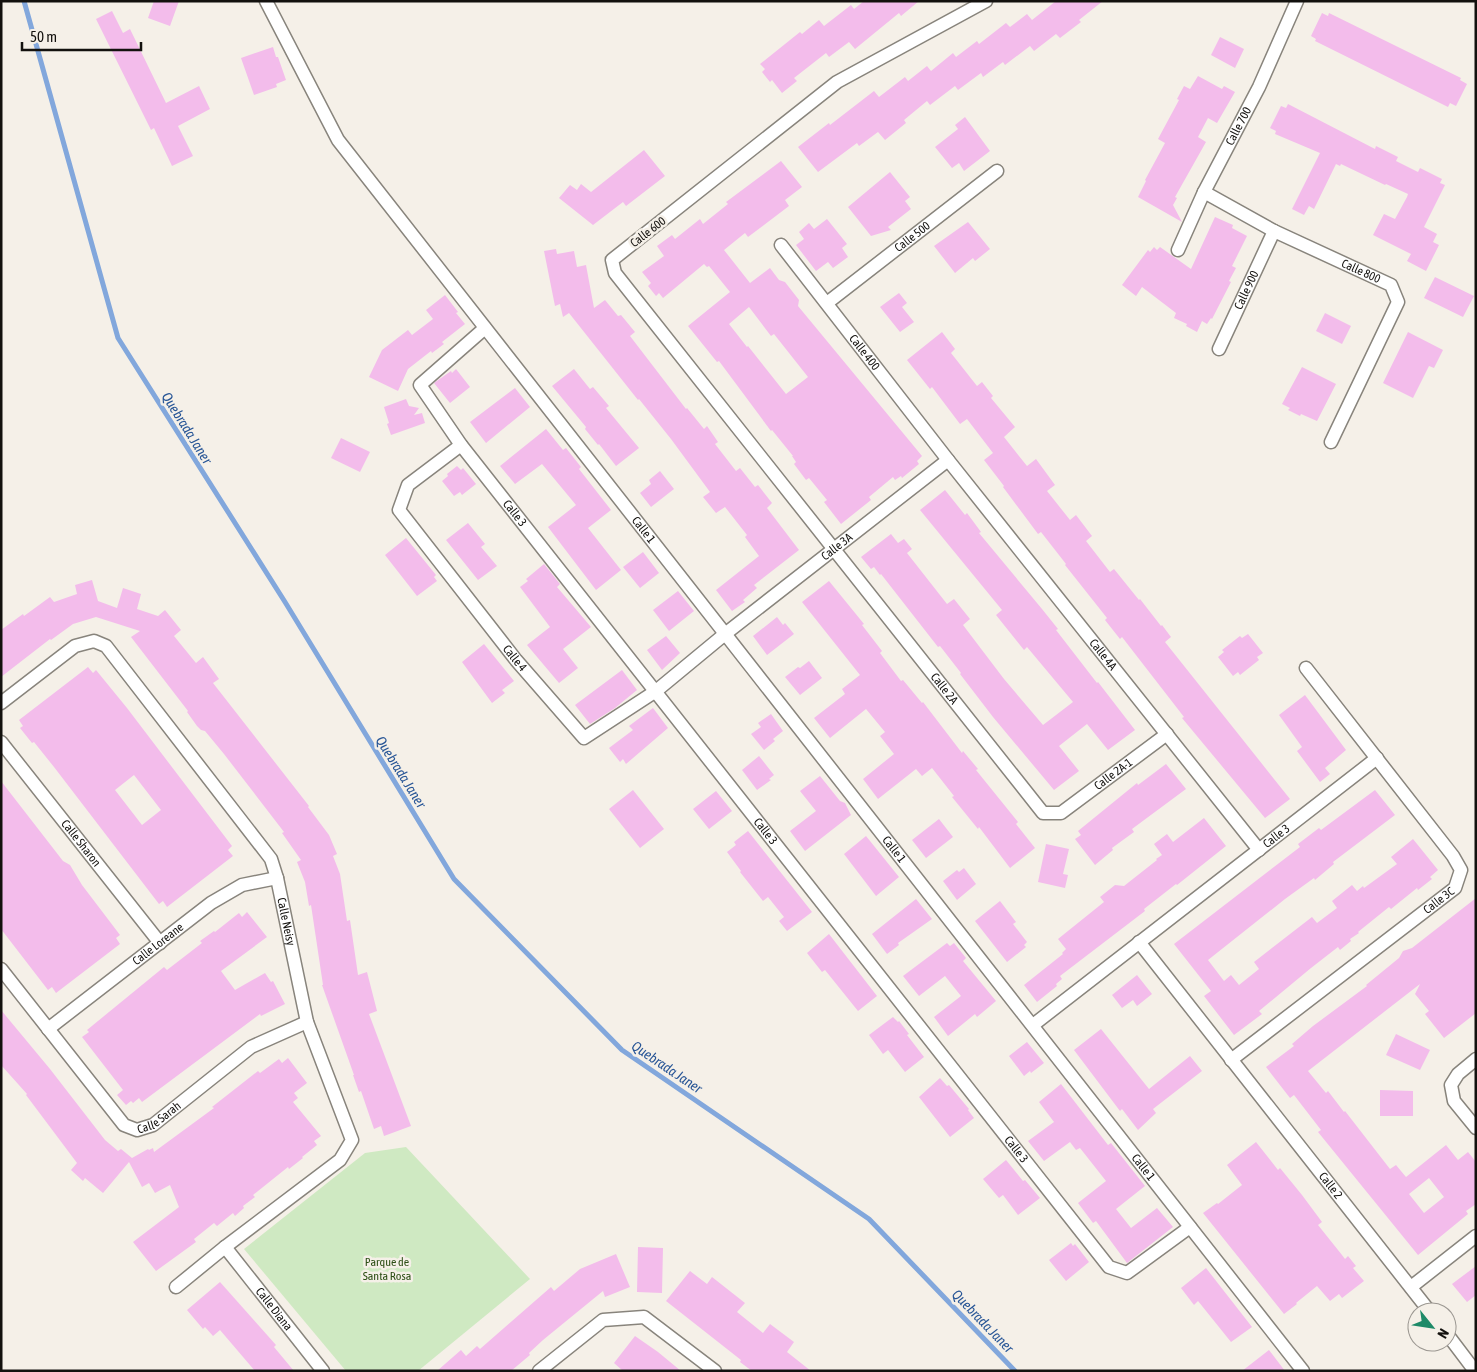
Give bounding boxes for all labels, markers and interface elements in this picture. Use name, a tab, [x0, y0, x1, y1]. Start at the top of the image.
scale bar	[22, 20, 141, 52]
text: 50 m	[30, 28, 57, 45]
street label: Calle 700	[1223, 104, 1254, 148]
street label: Calle 600	[627, 214, 669, 250]
street label: Calle 500	[892, 218, 933, 255]
street label: Calle 800	[1339, 256, 1383, 286]
street label: Calle 900	[1231, 268, 1262, 312]
street label: Calle 400	[846, 332, 883, 373]
water label: Quebrada Janer	[159, 389, 216, 468]
street label: Calle 3	[500, 497, 530, 529]
street label: Calle 1	[629, 514, 659, 546]
street label: Calle 3A	[818, 530, 855, 563]
street label: Calle 4A	[1086, 636, 1120, 673]
street label: Calle 4	[500, 642, 530, 675]
street label: Calle 2A	[928, 670, 961, 707]
water label: Quebrada Janer	[373, 733, 430, 812]
street label: Calle 2A-1	[1091, 755, 1135, 793]
street label: Calle 3	[751, 815, 780, 847]
street label: Calle Sharon	[58, 817, 104, 869]
street label: Calle 3	[1260, 821, 1292, 851]
street label: Calle 1	[879, 833, 909, 866]
street label: Calle 3C	[1421, 884, 1458, 917]
street label: Calle Neisy	[274, 896, 298, 947]
street label: Calle Loreane	[130, 920, 186, 968]
water label: Quebrada Janer	[629, 1038, 706, 1097]
street label: Calle Sarah	[135, 1099, 184, 1137]
street label: Calle 3	[1001, 1133, 1031, 1165]
street label: Calle 1	[1129, 1151, 1158, 1184]
street label: Calle 2	[1316, 1170, 1345, 1202]
park label: Parque de Santa Rosa	[363, 1255, 411, 1283]
street label: Calle Diana	[253, 1285, 295, 1333]
water label: Quebrada Janer	[949, 1286, 1018, 1356]
north arrow	[1407, 1302, 1457, 1352]
text: N	[1434, 1326, 1452, 1341]

